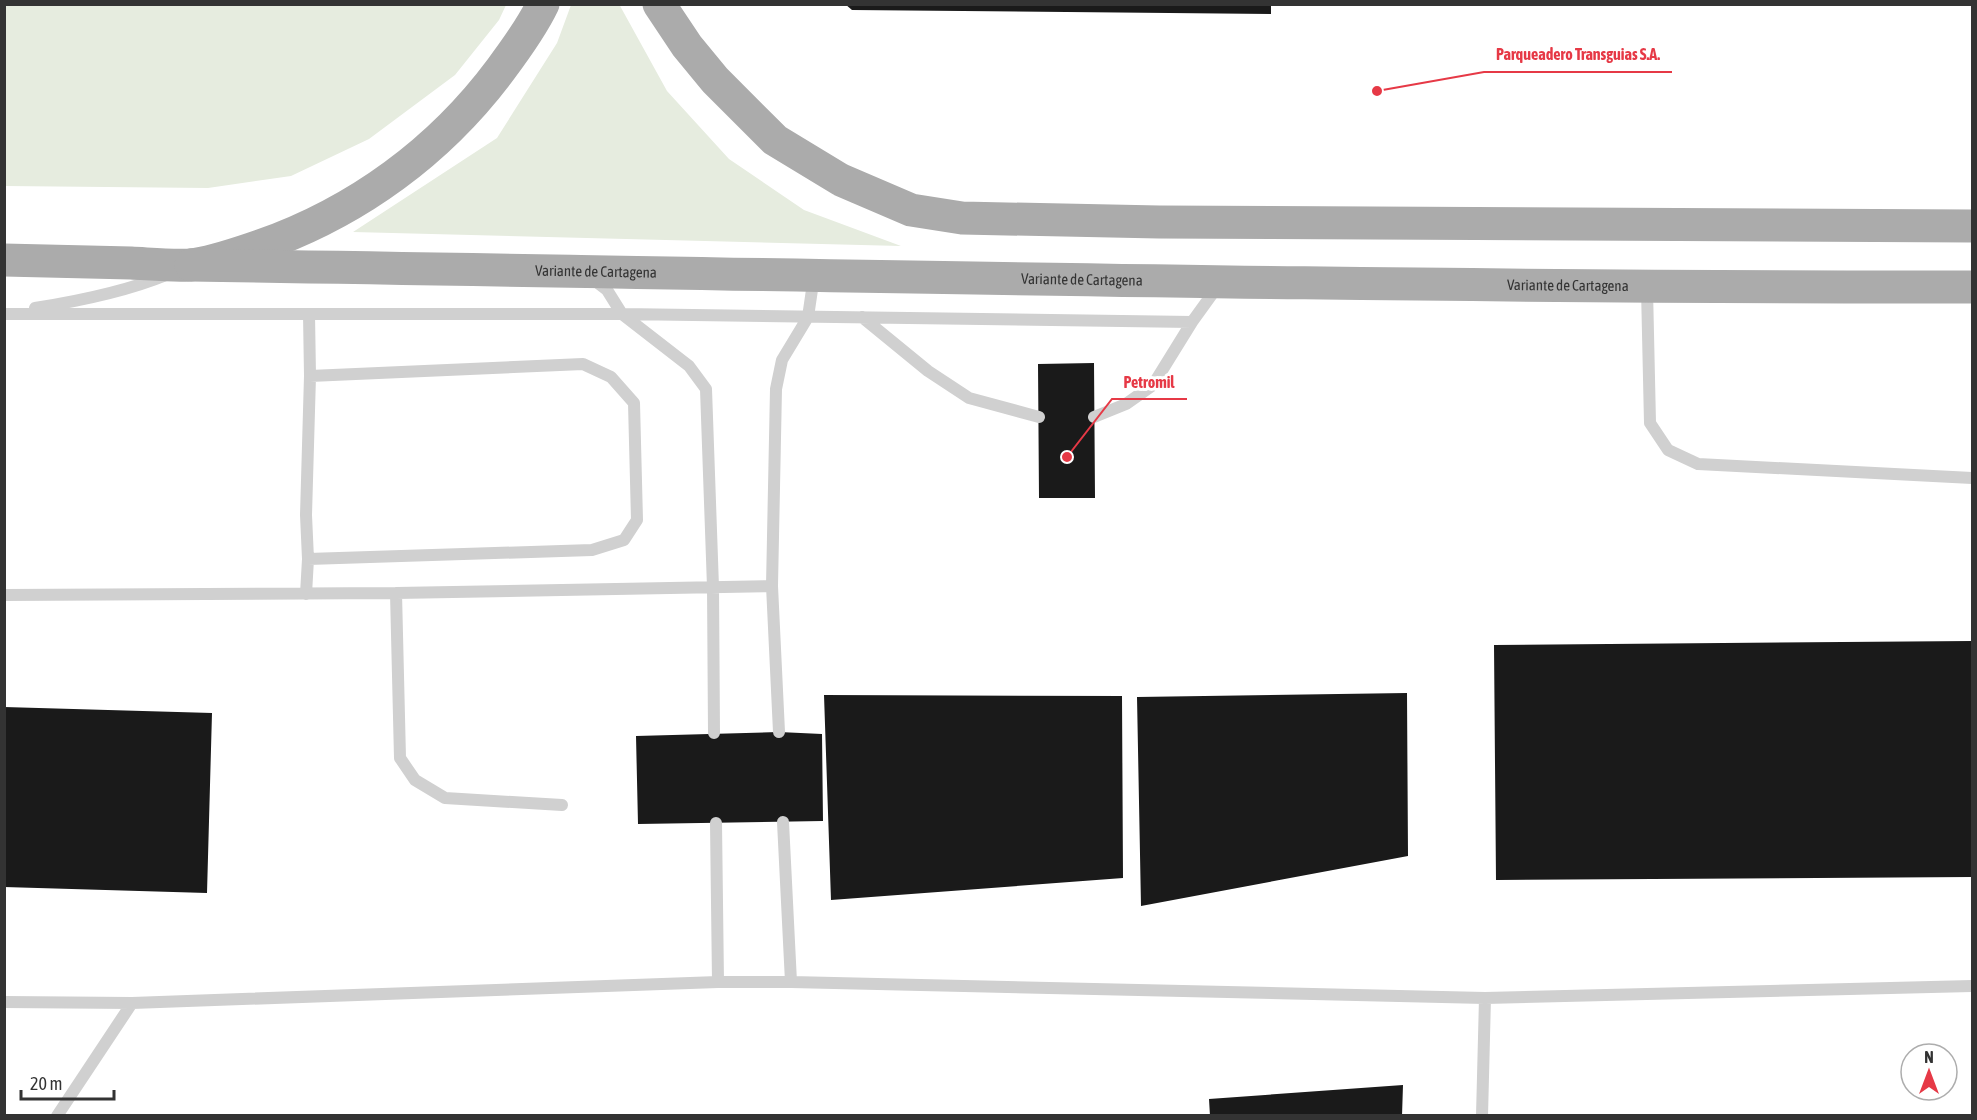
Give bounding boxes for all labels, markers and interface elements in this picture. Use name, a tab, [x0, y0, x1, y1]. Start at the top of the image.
callout: Parqueadero Transguias S.A.	[1484, 38, 1672, 72]
text: Parqueadero Transguias S.A.	[1496, 45, 1660, 63]
street label: Variante de Cartagena	[535, 262, 657, 281]
street label: Variante de Cartagena	[1021, 270, 1143, 289]
street label: Variante de Cartagena	[1507, 276, 1629, 294]
callout: Petromil	[1112, 365, 1187, 399]
text: Petromil	[1123, 373, 1175, 391]
north arrow	[1899, 1042, 1959, 1102]
text: N	[1924, 1048, 1934, 1066]
scale bar	[21, 1063, 114, 1101]
text: 20 m	[30, 1073, 62, 1094]

